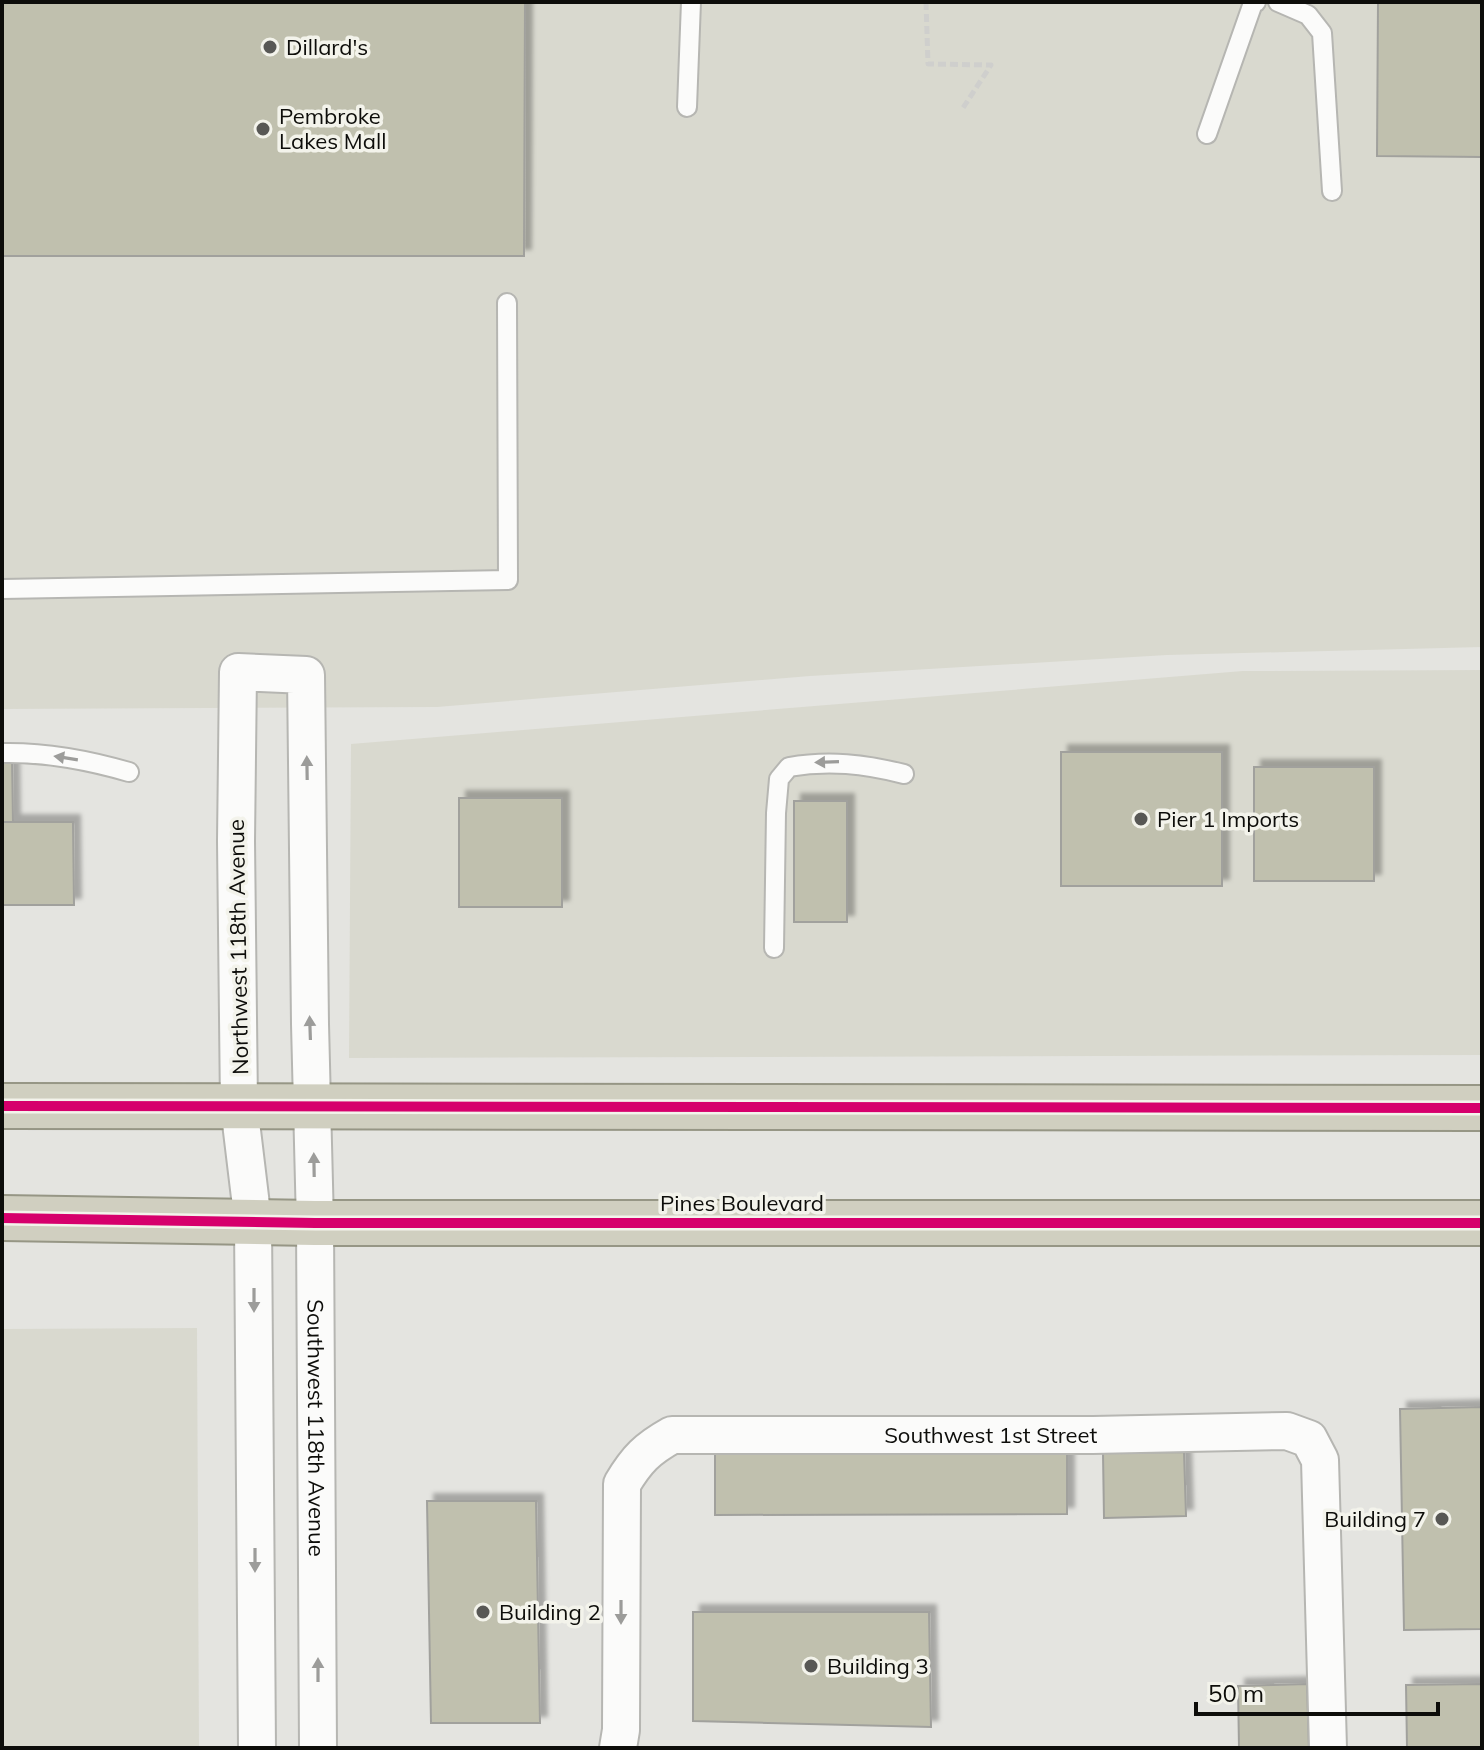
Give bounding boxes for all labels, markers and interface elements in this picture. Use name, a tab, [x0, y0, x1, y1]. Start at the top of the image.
place label: Dillard's	[286, 33, 368, 61]
marker: Dillard's	[261, 38, 279, 56]
place label: Pembroke Lakes Mall	[279, 102, 386, 155]
marker: Pembroke Lakes Mall	[254, 120, 272, 138]
one-way arrow	[54, 751, 79, 763]
one-way arrow	[301, 755, 313, 780]
one-way arrow	[814, 756, 839, 769]
place label: Pier 1 Imports	[1157, 805, 1299, 833]
marker: Pier 1 Imports	[1132, 810, 1150, 828]
street label: Northwest 118th Avenue	[222, 819, 254, 1075]
one-way arrow	[304, 1015, 316, 1040]
one-way arrow	[307, 1152, 320, 1177]
street label: Pines Boulevard	[660, 1189, 824, 1217]
one-way arrow	[248, 1288, 260, 1313]
street label: Southwest 118th Avenue	[301, 1299, 331, 1557]
street label: Southwest 1st Street	[884, 1421, 1098, 1449]
place label: Building 7	[1324, 1505, 1426, 1533]
marker: Building 7	[1433, 1510, 1451, 1528]
one-way arrow	[249, 1548, 262, 1573]
place label: Building 2	[499, 1598, 601, 1626]
one-way arrow	[615, 1600, 627, 1625]
marker: Building 2	[474, 1603, 492, 1621]
place label: Building 3	[827, 1652, 929, 1680]
one-way arrow	[311, 1657, 324, 1682]
marker: Building 3	[802, 1657, 820, 1675]
scale bar	[1196, 1666, 1438, 1716]
text: 50 m	[1208, 1678, 1264, 1708]

